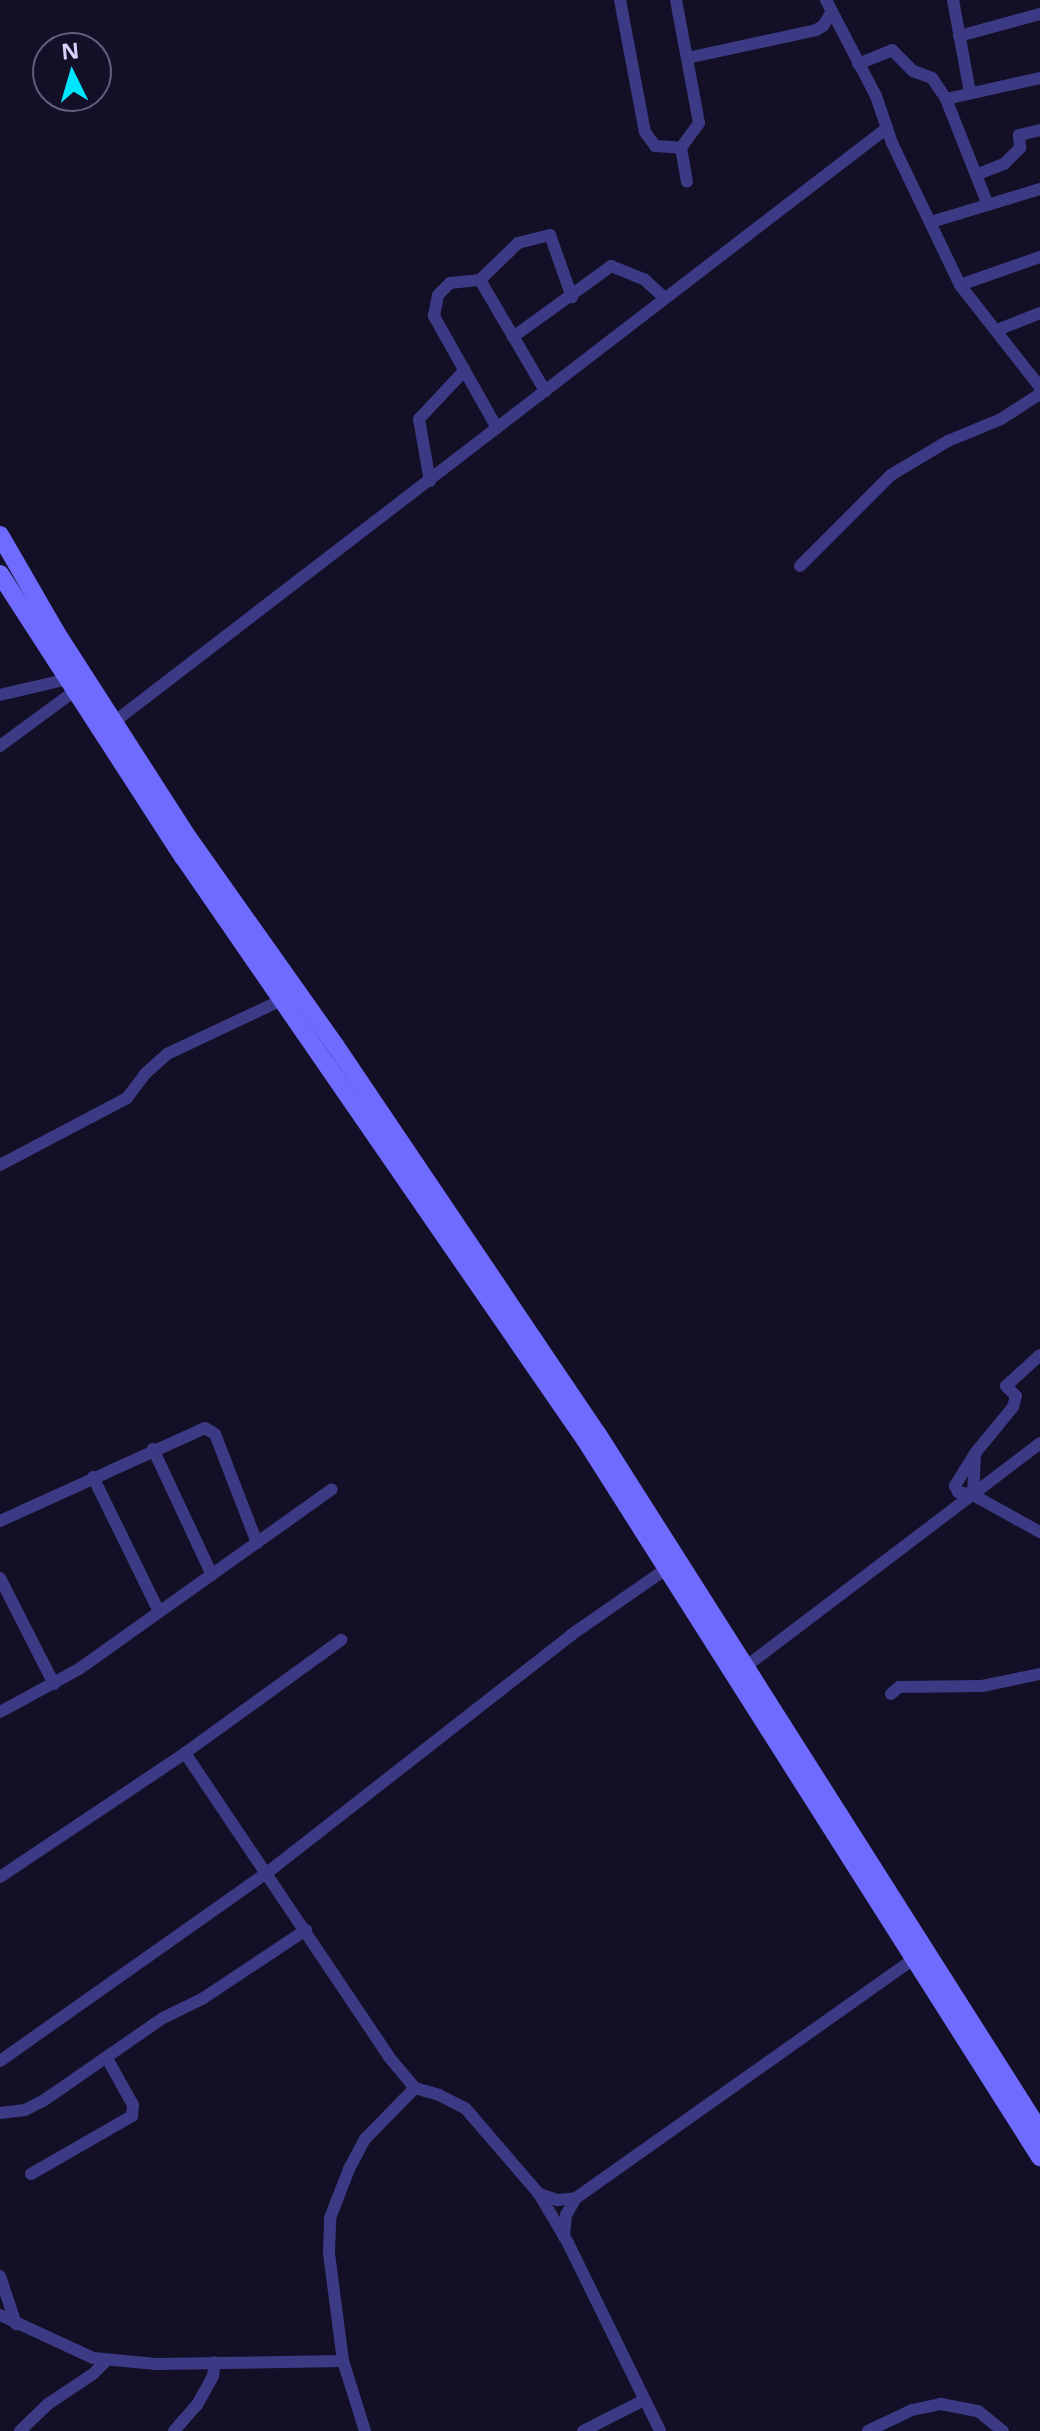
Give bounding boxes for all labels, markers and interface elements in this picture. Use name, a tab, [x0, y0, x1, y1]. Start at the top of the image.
north arrow	[32, 32, 112, 112]
text: N	[60, 34, 80, 66]

